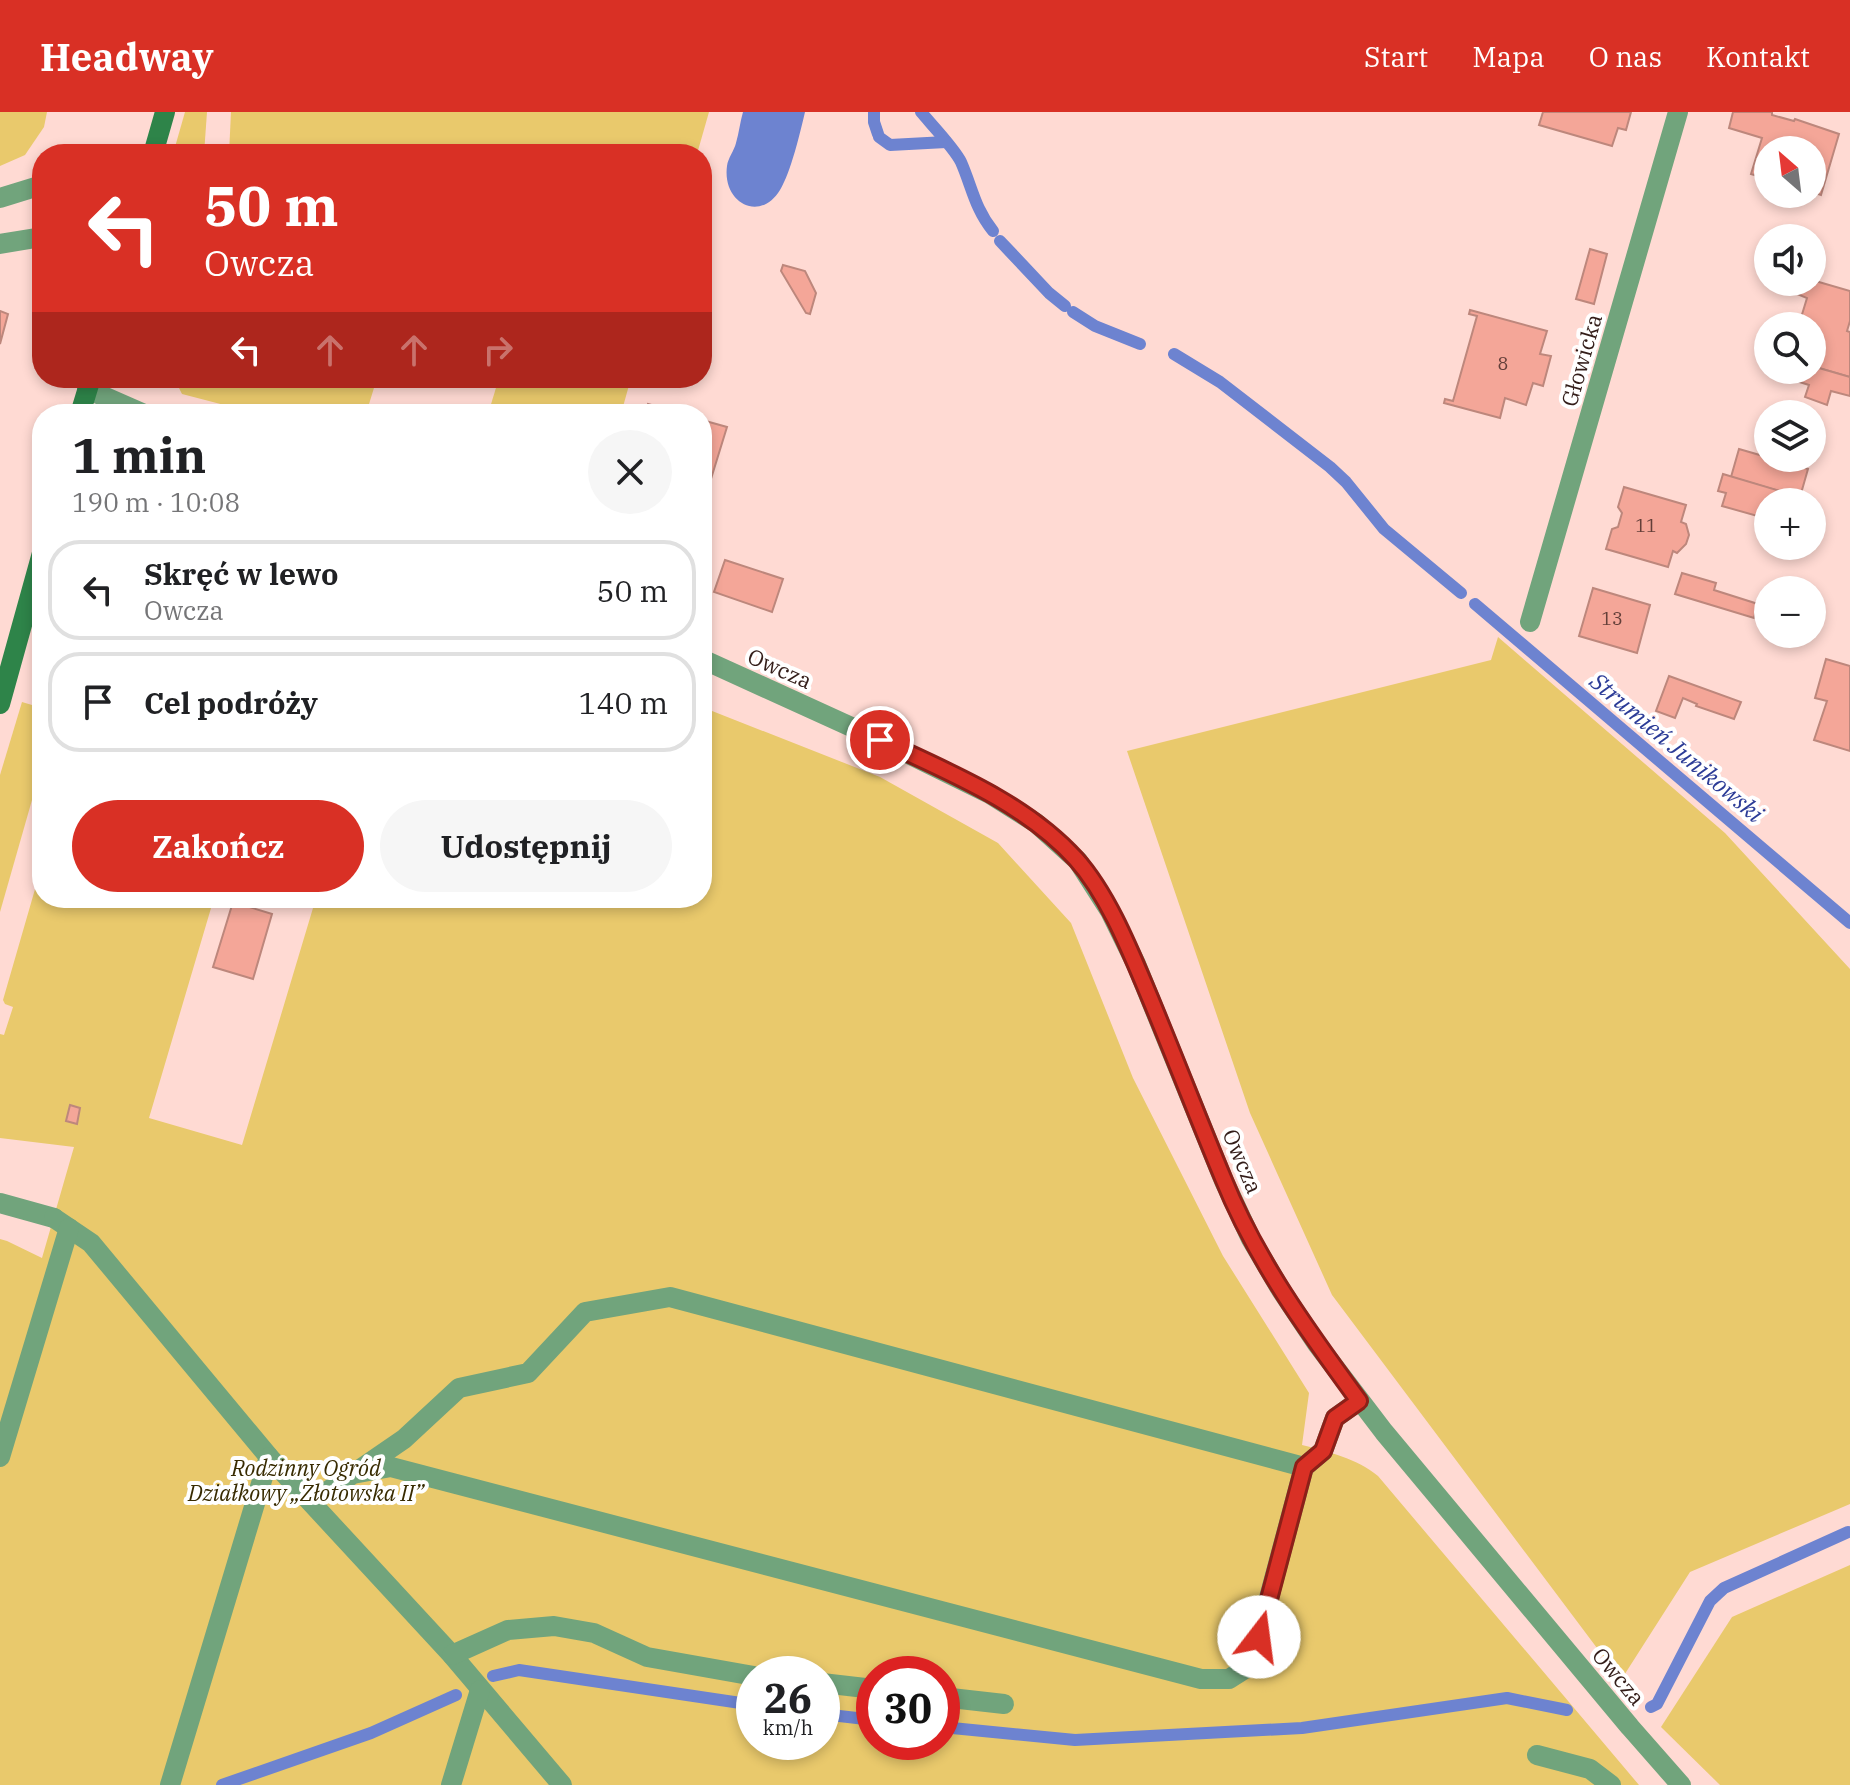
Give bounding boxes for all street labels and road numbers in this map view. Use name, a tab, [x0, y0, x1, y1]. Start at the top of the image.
street label: Głowicka	[1554, 310, 1608, 410]
street label: Owcza	[743, 641, 817, 695]
street label: Owcza	[1216, 1124, 1270, 1198]
street label: Owcza	[1586, 1641, 1652, 1711]

